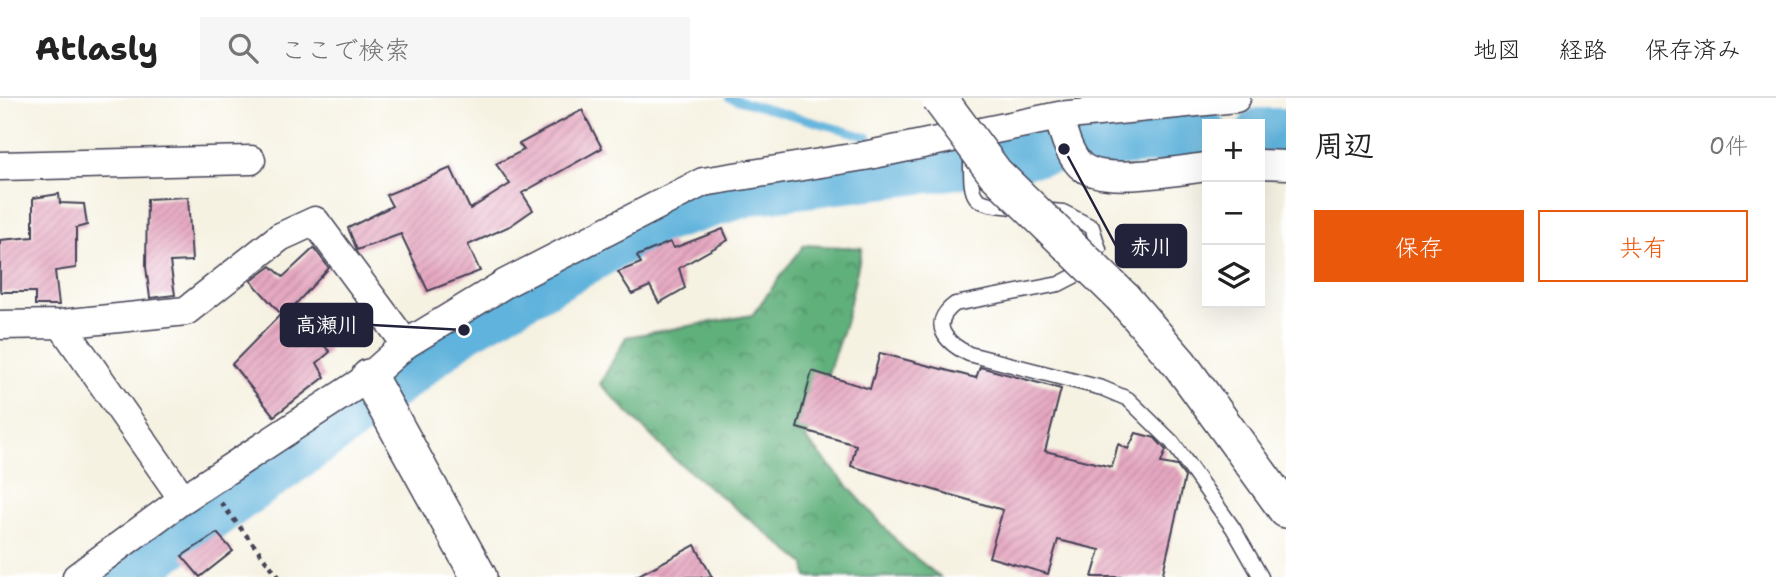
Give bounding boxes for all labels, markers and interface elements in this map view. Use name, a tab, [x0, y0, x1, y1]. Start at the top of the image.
search box	[200, 17, 690, 80]
text: Atlasly	[35, 26, 158, 71]
icon: search	[224, 29, 262, 67]
text: ここで検索	[280, 32, 410, 67]
text: 地図	[1473, 34, 1521, 66]
text: 経路	[1559, 34, 1607, 66]
text: 保存済み	[1645, 34, 1741, 66]
map controls	[1202, 119, 1265, 308]
button: +	[1202, 119, 1265, 182]
text: 周辺	[1314, 125, 1374, 166]
text: 0件	[1709, 131, 1748, 161]
button: −	[1202, 182, 1265, 245]
button: 保存	[1314, 210, 1524, 282]
button: 共有	[1538, 210, 1748, 282]
callout: 赤川	[1116, 225, 1186, 267]
text: 赤川	[1130, 233, 1172, 261]
button: layers	[1202, 245, 1265, 308]
callout: 高瀬川	[281, 304, 372, 346]
text: 高瀬川	[296, 311, 359, 339]

